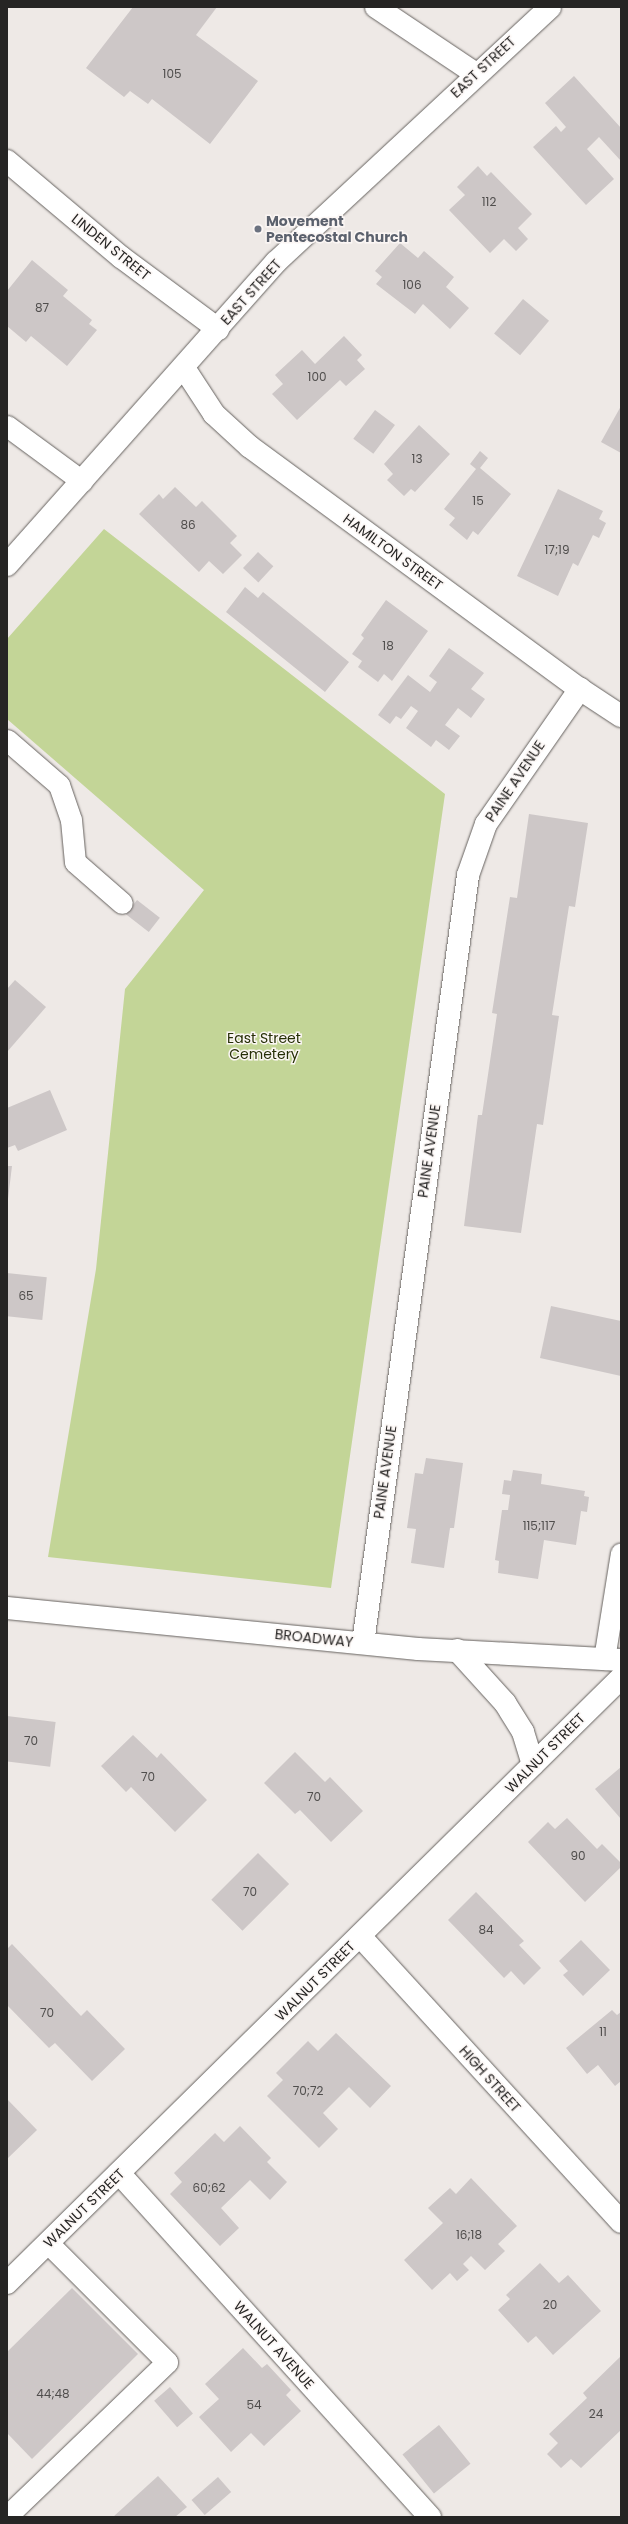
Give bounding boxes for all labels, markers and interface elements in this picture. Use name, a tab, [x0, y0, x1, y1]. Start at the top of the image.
street label: EAST STREET	[447, 33, 519, 101]
house number: 105	[163, 67, 181, 81]
house number: 112	[482, 195, 496, 209]
street label: LINDEN STREET	[68, 210, 154, 284]
place label: Movement Pentecostal Church	[266, 213, 408, 246]
marker: Movement Pentecostal Church	[253, 224, 263, 234]
street label: EAST STREET	[217, 256, 285, 328]
house number: 106	[403, 278, 421, 292]
house number: 87	[35, 301, 49, 315]
house number: 100	[308, 370, 326, 384]
house number: 13	[412, 452, 422, 466]
house number: 15	[472, 494, 484, 508]
street label: HAMILTON STREET	[340, 510, 446, 594]
house number: 86	[180, 518, 196, 532]
house number: 17;19	[545, 543, 569, 557]
house number: 18	[382, 639, 394, 653]
street label: PAINE AVENUE	[482, 737, 548, 825]
park label: East Street Cemetery	[227, 1030, 301, 1062]
street label: PAINE AVENUE	[414, 1103, 444, 1199]
house number: 65	[18, 1289, 34, 1303]
street label: PAINE AVENUE	[370, 1424, 400, 1520]
house number: 115;117	[523, 1519, 555, 1533]
street label: BROADWAY	[274, 1626, 354, 1650]
street label: WALNUT STREET	[502, 1710, 588, 1796]
house number: 70	[24, 1734, 38, 1748]
house number: 70	[141, 1770, 155, 1784]
house number: 70	[307, 1790, 321, 1804]
house number: 90	[570, 1849, 586, 1863]
house number: 70	[243, 1885, 257, 1899]
house number: 84	[478, 1923, 494, 1937]
street label: WALNUT STREET	[272, 1938, 358, 2024]
house number: 70	[40, 2006, 54, 2020]
house number: 11	[599, 2025, 607, 2039]
street label: HIGH STREET	[456, 2042, 524, 2116]
house number: 70;72	[293, 2084, 323, 2098]
street label: WALNUT STREET	[40, 2165, 128, 2251]
house number: 60;62	[193, 2181, 225, 2195]
house number: 16;18	[456, 2228, 482, 2242]
street label: WALNUT AVENUE	[230, 2298, 318, 2392]
house number: 20	[543, 2298, 557, 2312]
house number: 44;48	[36, 2387, 70, 2401]
house number: 54	[246, 2398, 262, 2412]
house number: 24	[589, 2407, 603, 2421]

